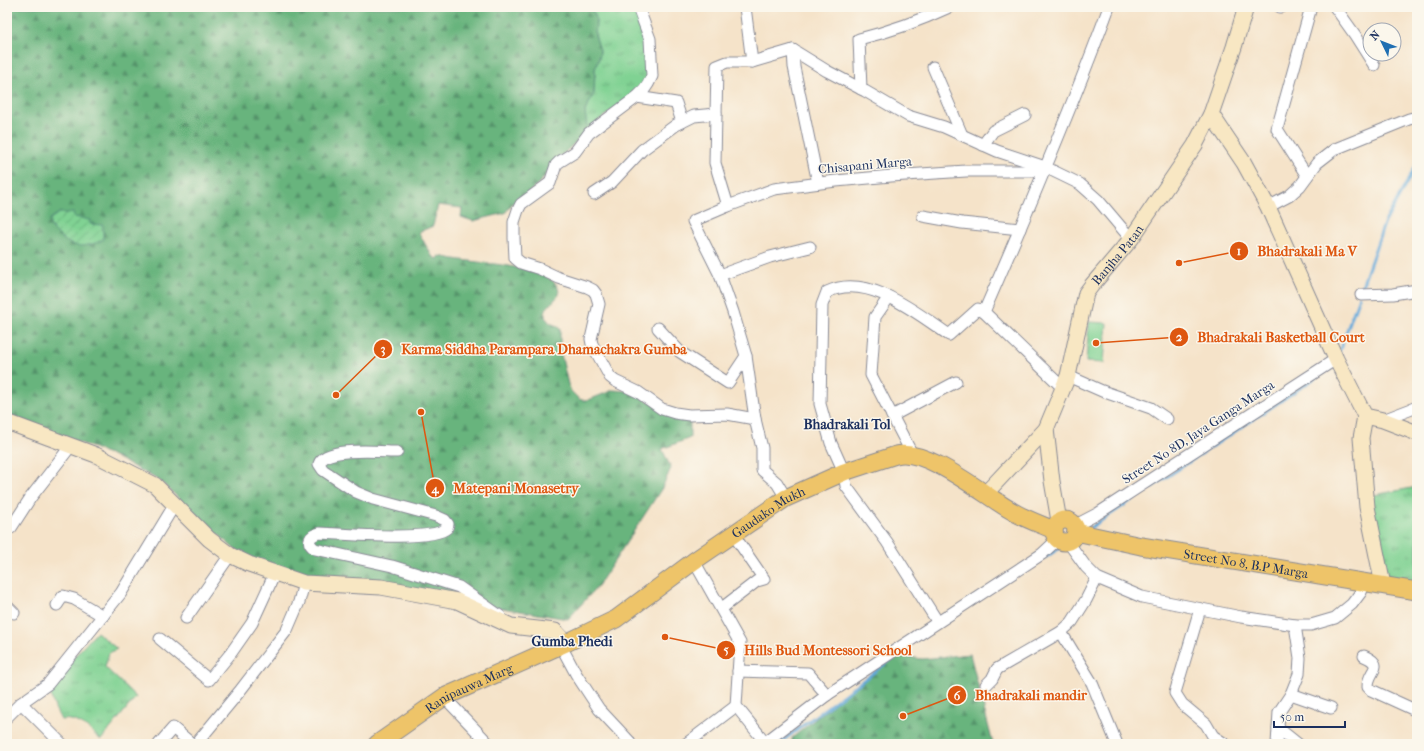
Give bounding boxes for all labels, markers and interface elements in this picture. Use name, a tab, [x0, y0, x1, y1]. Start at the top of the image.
north arrow	[1362, 22, 1402, 62]
text: N	[1367, 28, 1383, 43]
street label: Chisapani Marga	[817, 153, 914, 177]
street label: Banjha Patan	[1088, 221, 1146, 288]
callout: Bhadrakali Ma V	[1229, 238, 1364, 264]
text: Bhadrakali Ma V	[1257, 243, 1358, 260]
text: 1	[1237, 244, 1241, 258]
callout: Bhadrakali Basketball Court	[1169, 324, 1373, 350]
text: Bhadrakali Basketball Court	[1197, 329, 1366, 346]
text: 2	[1176, 330, 1183, 344]
callout: Karma Siddha Parampara Dhamachakra Gumba	[373, 336, 694, 362]
text: Karma Siddha Parampara Dhamachakra Gumba	[401, 341, 687, 358]
text: 3	[381, 342, 386, 357]
street label: Street No 8D, Jaya Ganga Marga	[1119, 377, 1278, 487]
district label: Bhadrakali Tol	[803, 416, 891, 433]
callout: Matepani Monasetry	[425, 475, 586, 501]
text: Matepani Monasetry	[452, 480, 580, 497]
text: 4	[430, 482, 439, 497]
street label: Gaudako Mukh	[728, 483, 808, 541]
street label: Street No 8, B.P Marga	[1183, 546, 1311, 581]
district label: Gumba Phedi	[531, 633, 613, 650]
callout: Hills Bud Montessori School	[716, 637, 920, 663]
text: Hills Bud Montessori School	[744, 642, 912, 659]
text: 5	[723, 643, 729, 657]
street label: Ranipauwa Marg	[422, 660, 516, 716]
callout: Bhadrakali mandir	[947, 682, 1095, 708]
text: Bhadrakali mandir	[975, 687, 1088, 704]
text: 6	[954, 689, 961, 703]
scale bar	[1274, 703, 1345, 729]
text: 50 m	[1280, 710, 1304, 724]

